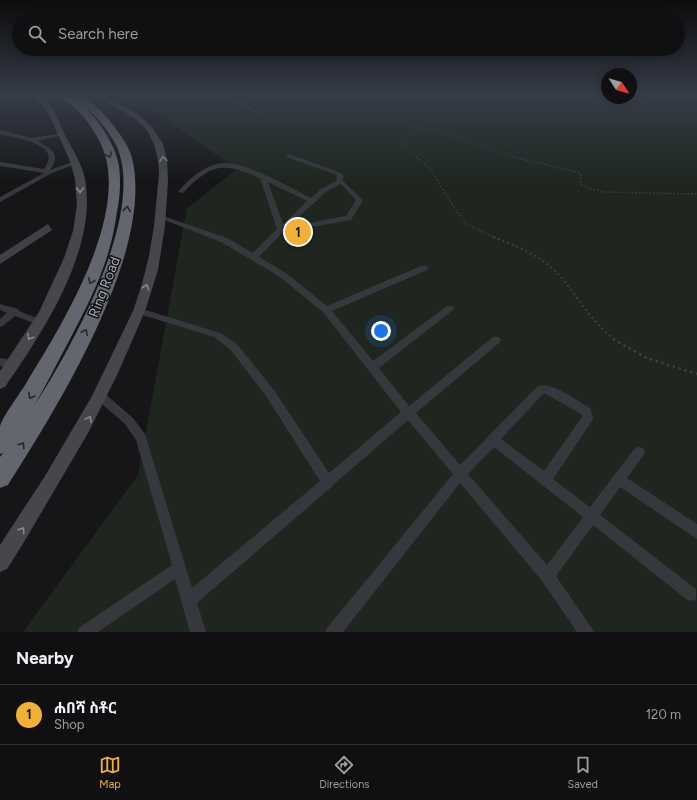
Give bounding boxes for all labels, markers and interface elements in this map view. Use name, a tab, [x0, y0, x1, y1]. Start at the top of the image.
search box	[12, 12, 685, 56]
icon: search	[26, 23, 48, 45]
text: Search here	[58, 25, 138, 43]
north arrow	[601, 68, 637, 104]
one-way arrow	[105, 151, 113, 158]
one-way arrow	[159, 156, 168, 162]
one-way arrow	[76, 187, 84, 193]
one-way arrow	[123, 206, 132, 212]
pin: 1	[285, 217, 311, 247]
street label: Ring Road	[85, 254, 124, 320]
one-way arrow	[88, 277, 96, 284]
one-way arrow	[141, 283, 150, 290]
your location	[371, 321, 391, 341]
one-way arrow	[80, 329, 88, 336]
one-way arrow	[27, 333, 34, 340]
one-way arrow	[28, 392, 35, 399]
one-way arrow	[84, 415, 91, 423]
one-way arrow	[17, 442, 25, 449]
one-way arrow	[17, 527, 24, 534]
text: Nearby	[16, 648, 74, 668]
text: ሐበሻ ስቶር	[54, 699, 116, 717]
text: 1	[26, 707, 32, 722]
text: 120 m	[646, 707, 681, 722]
text: Shop	[54, 717, 84, 732]
tab: Map	[99, 754, 121, 791]
tab: Directions	[319, 754, 369, 791]
tab: Saved	[568, 754, 598, 791]

